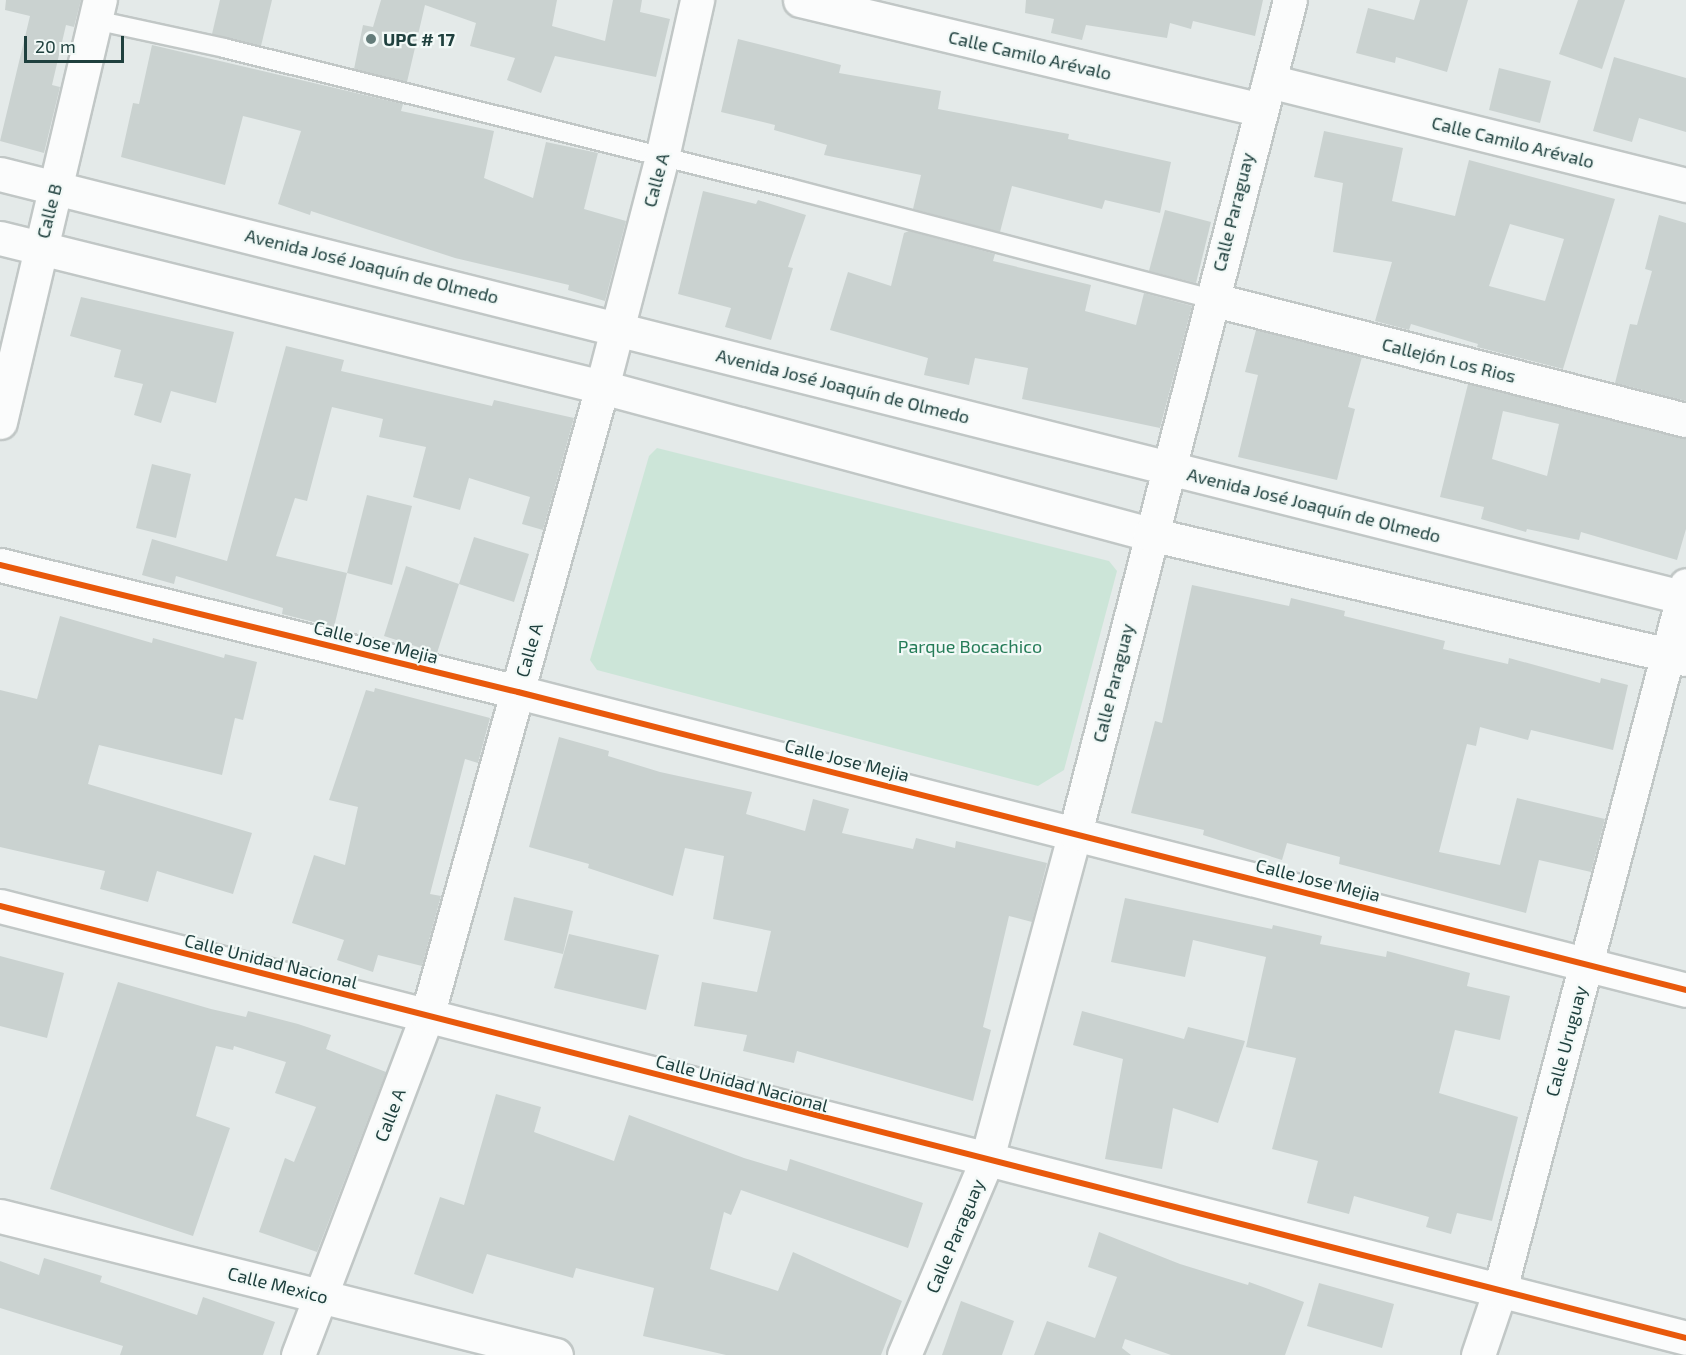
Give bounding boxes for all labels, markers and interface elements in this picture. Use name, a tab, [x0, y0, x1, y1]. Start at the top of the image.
scale bar	[27, 24, 128, 62]
street label: Calle Camilo Arévalo	[946, 26, 1114, 84]
place label: UPC # 17	[383, 28, 455, 50]
marker: UPC # 17	[364, 32, 378, 46]
text: 20 m	[35, 35, 76, 57]
street label: Calle Camilo Arévalo	[1429, 111, 1597, 173]
street label: Calle A	[638, 150, 674, 210]
street label: Calle Paraguay	[1208, 150, 1258, 274]
street label: Calle B	[32, 181, 66, 241]
street label: Avenida José Joaquín de Olmedo	[243, 224, 501, 308]
street label: Callejón Los Rios	[1380, 333, 1518, 387]
street label: Avenida José Joaquín de Olmedo	[714, 344, 972, 428]
street label: Avenida José Joaquín de Olmedo	[1185, 463, 1443, 547]
street label: Calle Jose Mejia	[311, 616, 441, 668]
street label: Calle A	[511, 620, 547, 680]
street label: Calle Paraguay	[1088, 621, 1138, 745]
park label: Parque Bocachico	[898, 635, 1042, 657]
street label: Calle Jose Mejia	[782, 734, 912, 786]
street label: Calle Jose Mejia	[1253, 854, 1383, 906]
street label: Calle Unidad Nacional	[182, 929, 360, 993]
street label: Calle Uruguay	[1541, 983, 1591, 1099]
street label: Calle Unidad Nacional	[653, 1050, 831, 1116]
street label: Calle A	[370, 1085, 410, 1145]
street label: Calle Paraguay	[921, 1176, 989, 1296]
street label: Calle Mexico	[226, 1262, 330, 1308]

